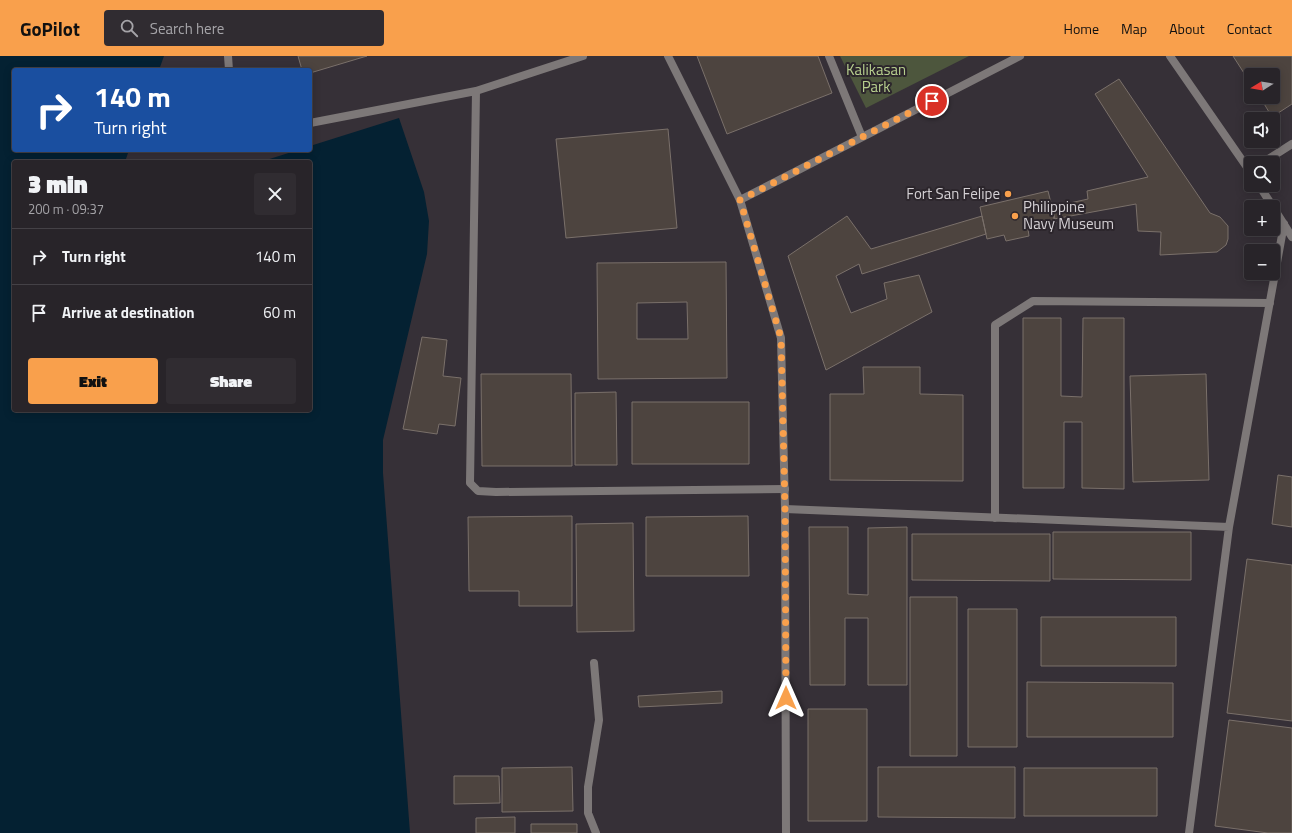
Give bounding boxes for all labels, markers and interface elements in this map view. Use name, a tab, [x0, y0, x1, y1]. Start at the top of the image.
search box	[104, 10, 384, 46]
text: GoPilot	[20, 14, 80, 43]
icon: search	[118, 17, 140, 39]
text: Search here	[150, 17, 224, 40]
text: Home	[1064, 18, 1099, 39]
text: Map	[1121, 18, 1147, 39]
text: About	[1169, 18, 1205, 39]
text: Contact	[1227, 18, 1272, 39]
park label: Kalikasan Park	[846, 58, 906, 98]
north arrow	[1244, 68, 1280, 104]
map controls	[1244, 68, 1280, 280]
text: 140 m	[94, 75, 171, 118]
icon: right	[28, 84, 80, 136]
pin	[915, 84, 949, 118]
icon: arrive	[921, 90, 943, 112]
button: sound	[1244, 112, 1280, 148]
text: Turn right	[94, 114, 167, 141]
button: search	[1244, 156, 1280, 192]
text: 3 min	[28, 166, 88, 202]
button: close	[254, 173, 296, 215]
place label: Fort San Felipe	[906, 182, 1000, 205]
marker: Fort San Felipe	[1003, 189, 1013, 199]
place label: Philippine Navy Museum	[1023, 195, 1114, 235]
text: 200 m · 09:37	[28, 199, 104, 219]
button: +	[1244, 200, 1280, 236]
marker: Philippine Navy Museum	[1010, 211, 1020, 221]
button: −	[1244, 244, 1280, 280]
text: Turn right	[62, 245, 126, 268]
text: 140 m	[255, 245, 296, 268]
icon: right	[28, 246, 50, 268]
text: Arrive at destination	[62, 301, 195, 324]
text: 60 m	[263, 301, 296, 324]
icon: arrive	[28, 302, 50, 324]
button: Exit	[28, 358, 158, 404]
button: Share	[166, 358, 296, 404]
position arrow	[765, 677, 807, 719]

